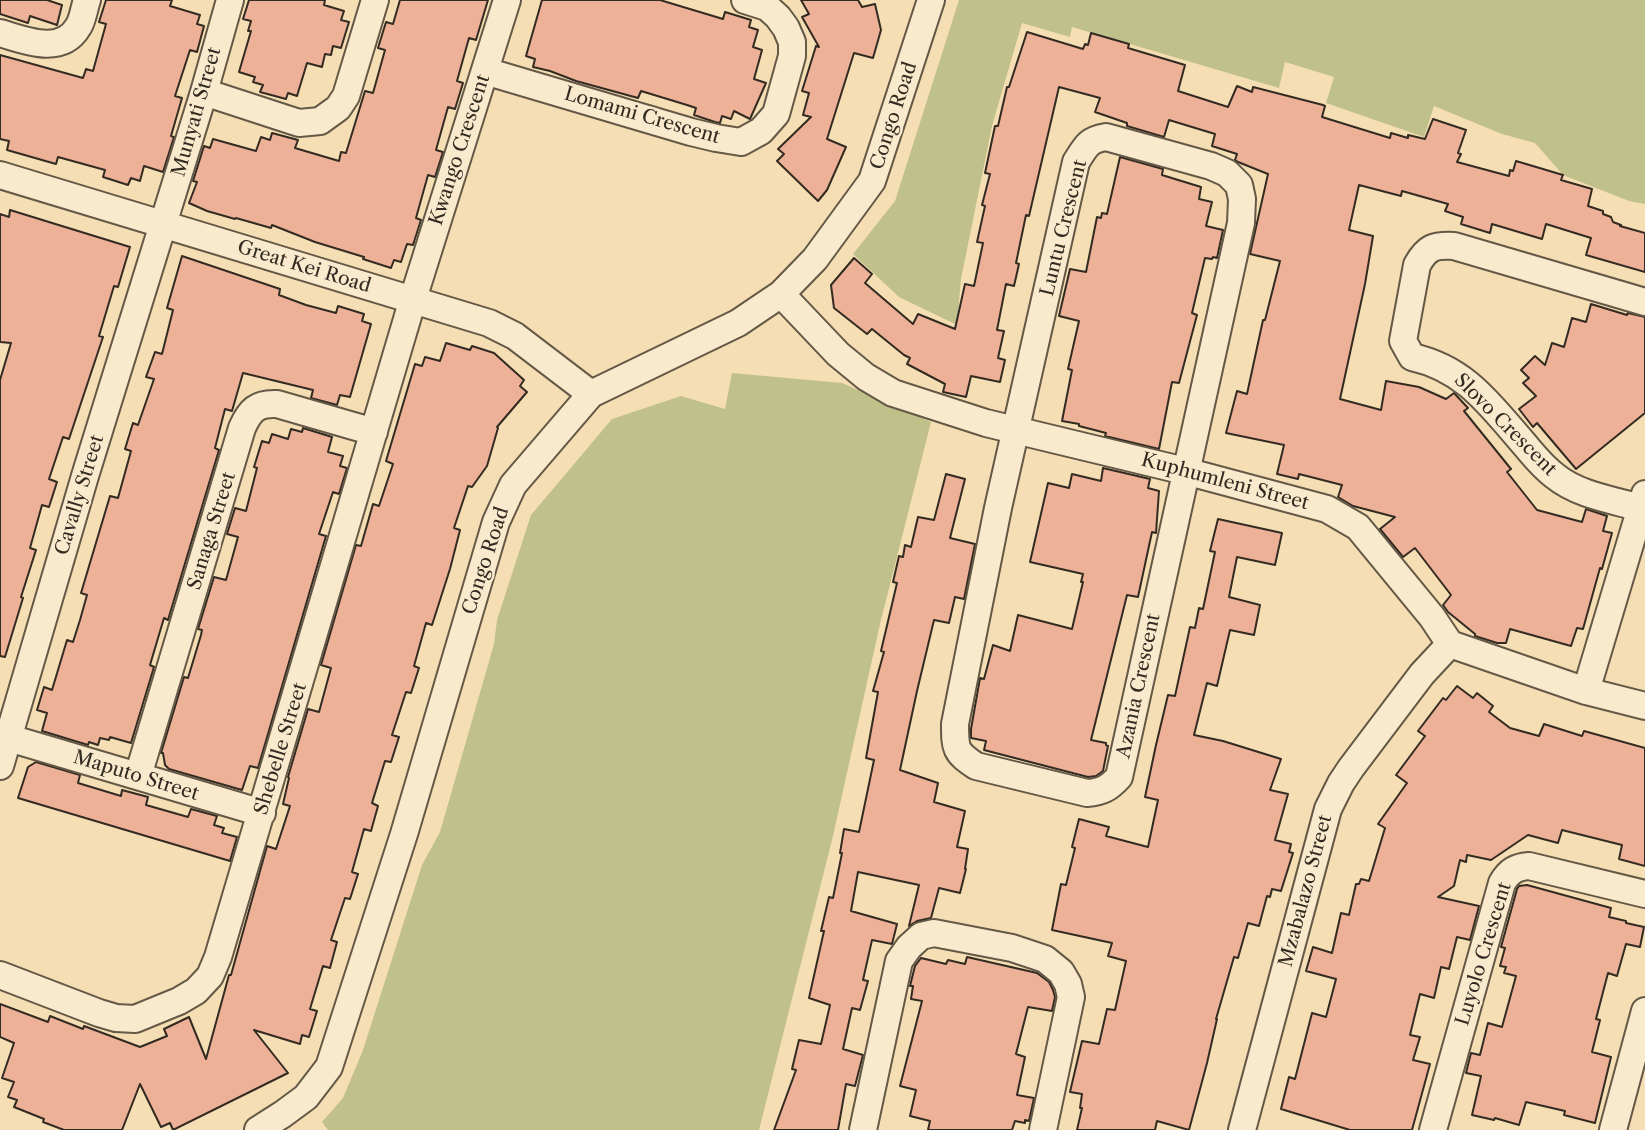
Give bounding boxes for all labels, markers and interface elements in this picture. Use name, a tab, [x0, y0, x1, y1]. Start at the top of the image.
street label: Munyati Street	[168, 45, 226, 179]
street label: Congo Road	[866, 59, 922, 173]
street label: Kwango Crescent	[425, 72, 495, 228]
street label: Lomami Crescent	[562, 83, 722, 149]
street label: Luntu Crescent	[1036, 157, 1092, 299]
street label: Great Kei Road	[235, 236, 373, 298]
street label: Slovo Crescent	[1449, 369, 1561, 481]
street label: Cavally Street	[51, 432, 109, 558]
street label: Kuphumleni Street	[1139, 449, 1311, 515]
street label: Sanaga Street	[183, 469, 241, 593]
street label: Congo Road	[458, 504, 514, 618]
street label: Azania Crescent	[1113, 612, 1165, 760]
street label: Shebelle Street	[250, 680, 312, 818]
street label: Maputo Street	[71, 746, 201, 806]
street label: Mzabalazo Street	[1275, 812, 1337, 970]
street label: Luyolo Crescent	[1451, 880, 1517, 1028]

